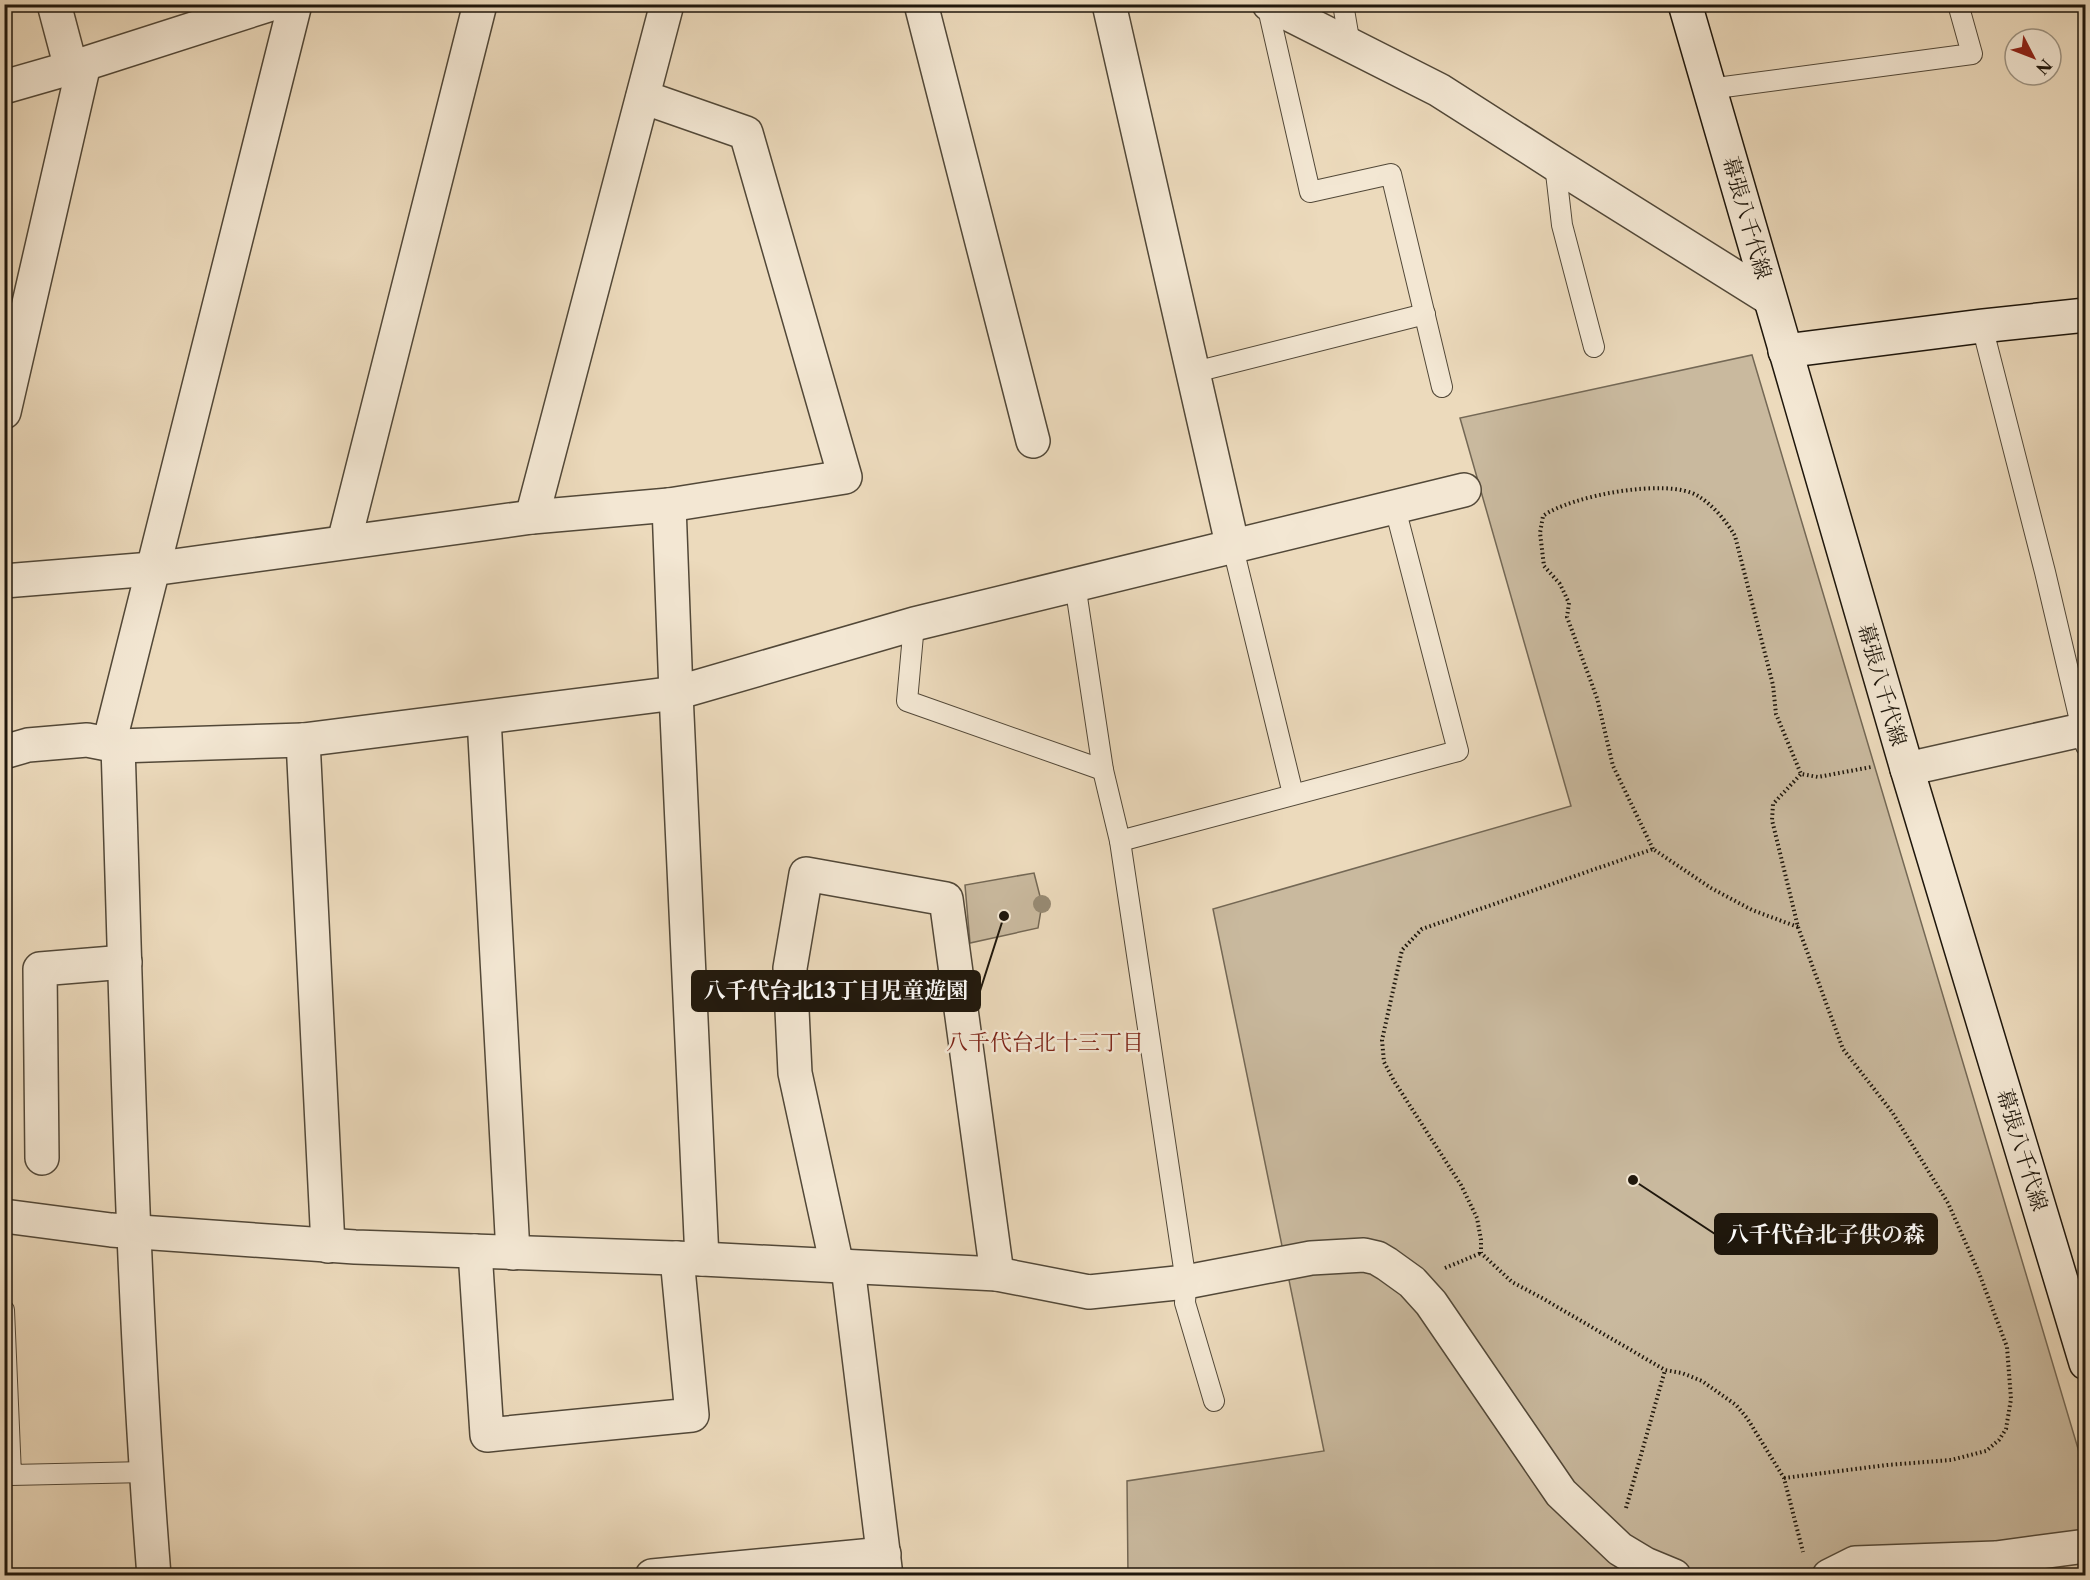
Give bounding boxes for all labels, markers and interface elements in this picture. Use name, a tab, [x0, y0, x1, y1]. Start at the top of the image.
north arrow	[2003, 27, 2063, 87]
text: N	[2032, 55, 2056, 79]
street label: 幕張八千代線	[1718, 154, 1777, 282]
street label: 幕張八千代線	[1853, 621, 1912, 749]
callout: 八千代台北13丁目児童遊園	[692, 971, 980, 1011]
text: 八千代台北13丁目児童遊園	[704, 977, 968, 1004]
district label: 八千代台北十三丁目	[946, 1029, 1144, 1056]
street label: 幕張八千代線	[1992, 1086, 2053, 1214]
callout: 八千代台北子供の森	[1715, 1214, 1937, 1254]
text: 八千代台北子供の森	[1727, 1221, 1925, 1248]

